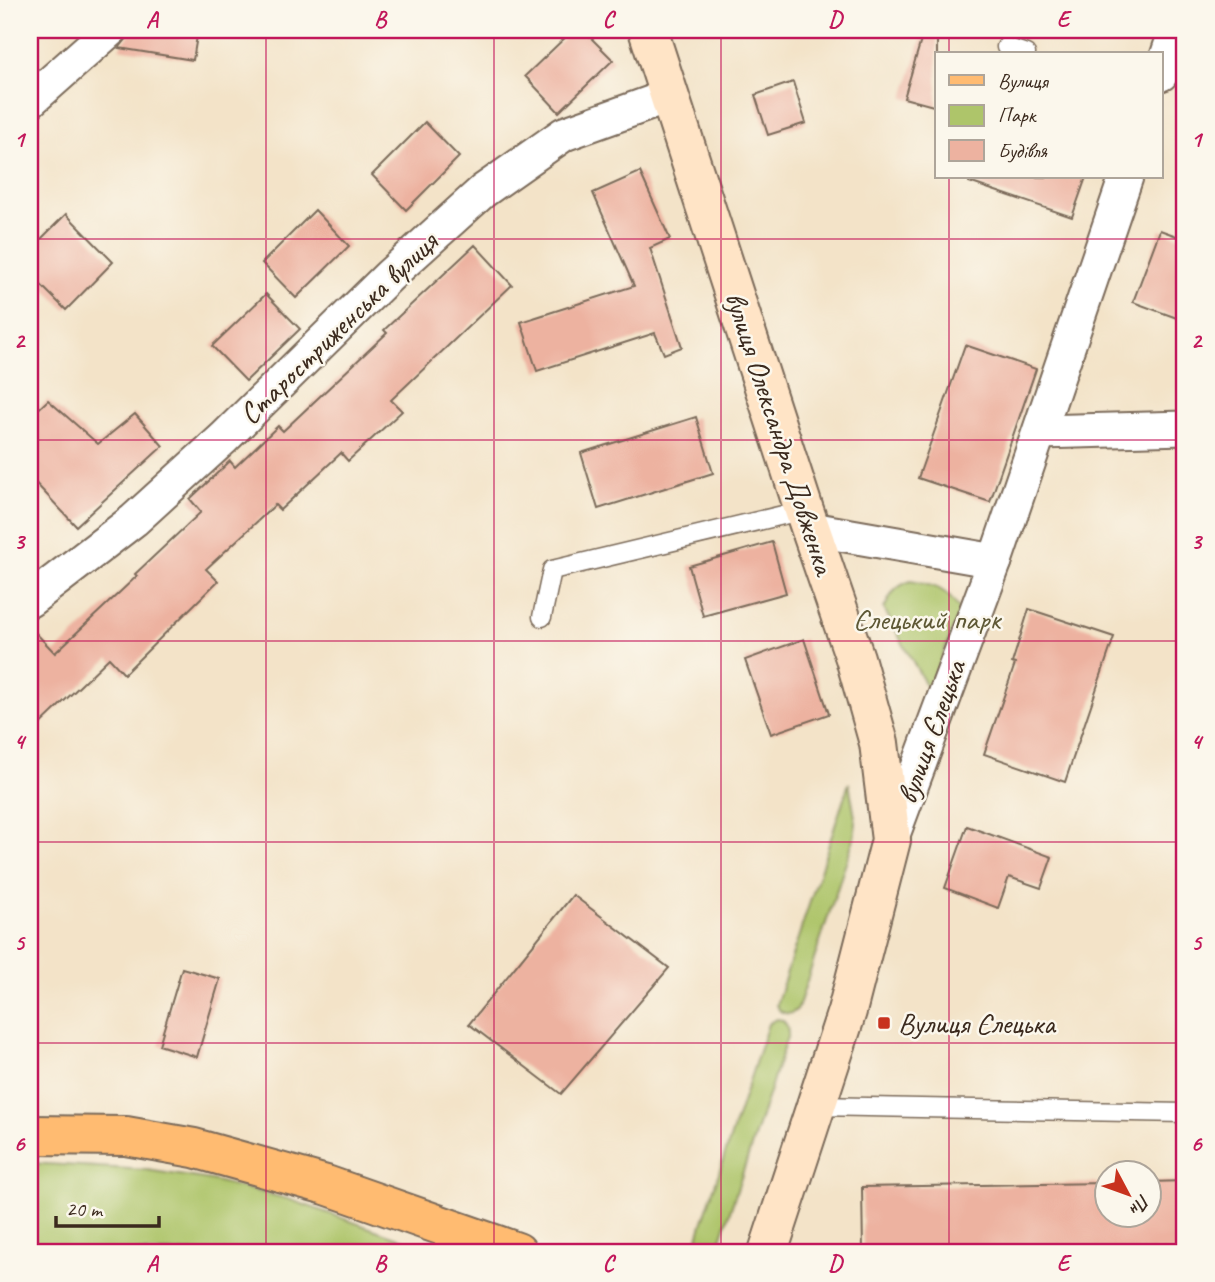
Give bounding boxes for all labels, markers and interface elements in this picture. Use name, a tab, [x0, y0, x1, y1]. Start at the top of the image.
text: A	[146, 5, 160, 34]
text: B	[374, 5, 388, 34]
text: C	[603, 5, 617, 34]
text: D	[828, 5, 844, 34]
text: E	[1057, 5, 1073, 34]
legend	[935, 52, 1162, 178]
text: Вулиця	[998, 68, 1049, 94]
text: Парк	[998, 102, 1038, 128]
text: 1	[14, 125, 27, 154]
text: 1	[1191, 125, 1204, 154]
text: Будівля	[998, 138, 1048, 164]
street label: Старостриженська вулиця	[231, 222, 447, 432]
street label: вулиця Олександра Довженка	[716, 287, 845, 582]
text: 2	[14, 326, 27, 355]
text: 2	[1191, 326, 1204, 355]
text: 3	[14, 527, 27, 556]
text: 3	[1191, 527, 1204, 556]
park label: Єлецький парк	[854, 600, 1002, 638]
street label: вулиця Єлецька	[888, 653, 975, 809]
text: 4	[14, 727, 27, 756]
text: 4	[1191, 727, 1204, 756]
text: 5	[14, 928, 26, 957]
text: 5	[1191, 928, 1203, 957]
place label: Вулиця Єлецька	[898, 1004, 1057, 1042]
marker: Вулиця Єлецька	[876, 1015, 892, 1031]
text: 6	[14, 1129, 27, 1158]
text: 6	[1191, 1129, 1204, 1158]
north arrow	[1092, 1160, 1162, 1230]
scale bar	[56, 1184, 159, 1228]
text: Пн	[1123, 1189, 1156, 1221]
text: 20 m	[66, 1196, 104, 1222]
text: A	[146, 1249, 160, 1278]
text: B	[374, 1249, 388, 1278]
text: C	[603, 1249, 617, 1278]
text: D	[828, 1249, 844, 1278]
text: E	[1057, 1249, 1073, 1278]

